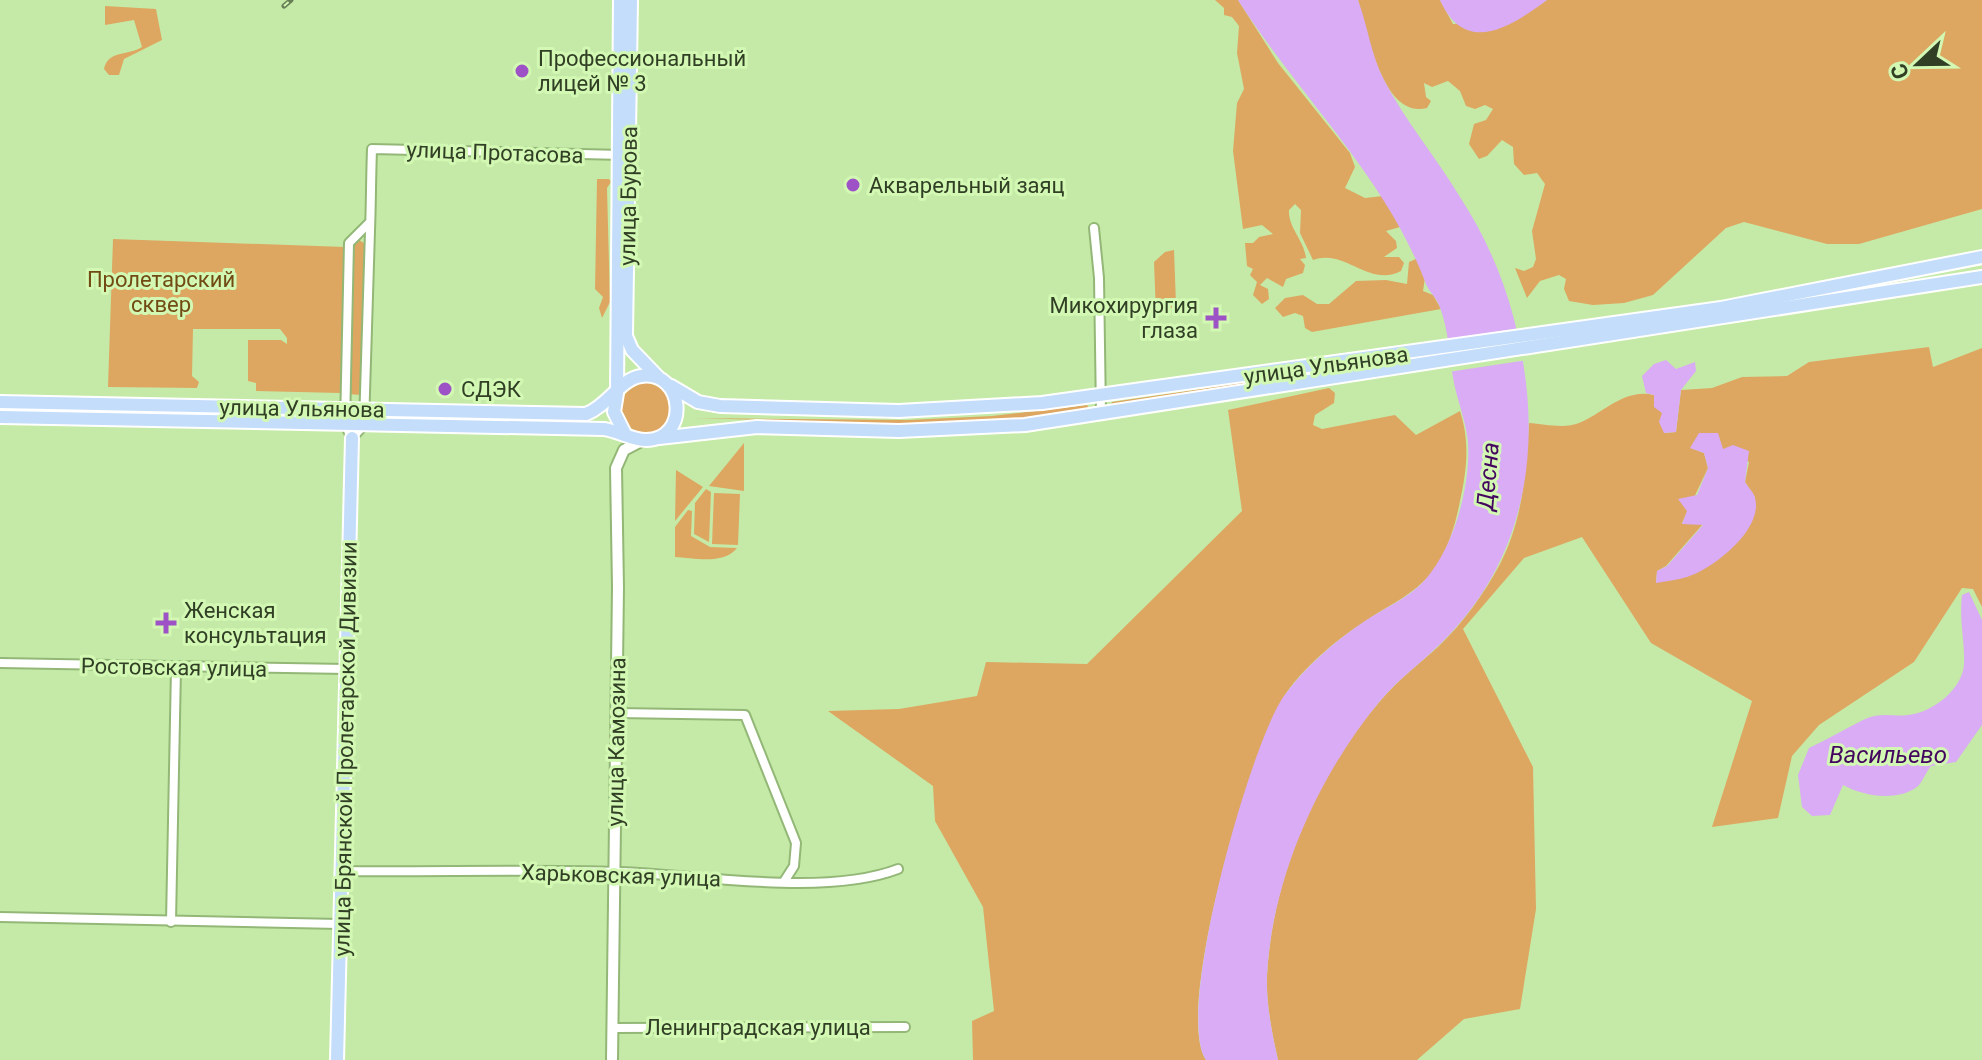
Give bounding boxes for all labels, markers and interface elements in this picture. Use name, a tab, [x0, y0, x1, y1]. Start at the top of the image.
north arrow	[1878, 24, 1958, 104]
place label: Профессиональный лицей № 3	[538, 46, 746, 96]
text: С	[1886, 60, 1914, 83]
marker: Профессиональный лицей № 3	[513, 62, 531, 80]
street label: улица Бурова	[615, 126, 642, 266]
street label: улица Протасова	[406, 137, 584, 168]
place label: Акварельный заяц	[869, 173, 1065, 198]
marker: Акварельный заяц	[844, 176, 862, 194]
park label: Пролетарский сквер	[87, 267, 235, 317]
place label: Микохирургия глаза	[1049, 293, 1198, 343]
marker: Микохирургия глаза	[1205, 307, 1227, 329]
street label: улица Ульянова	[1242, 342, 1410, 389]
place label: СДЭК	[461, 377, 522, 402]
marker: СДЭК	[436, 380, 454, 398]
street label: улица Ульянова	[219, 395, 385, 422]
water label: Десна	[1471, 441, 1505, 513]
street label: улица Брянской Пролетарской Дивизии	[329, 541, 362, 957]
place label: Женская консультация	[184, 598, 326, 648]
marker: Женская консультация	[155, 612, 177, 634]
street label: Ростовская улица	[81, 653, 267, 682]
street label: улица Камозина	[603, 657, 630, 827]
water label: Васильево	[1829, 741, 1947, 769]
street label: Харьковская улица	[521, 860, 721, 891]
street label: Ленинградская улица	[645, 1015, 871, 1040]

